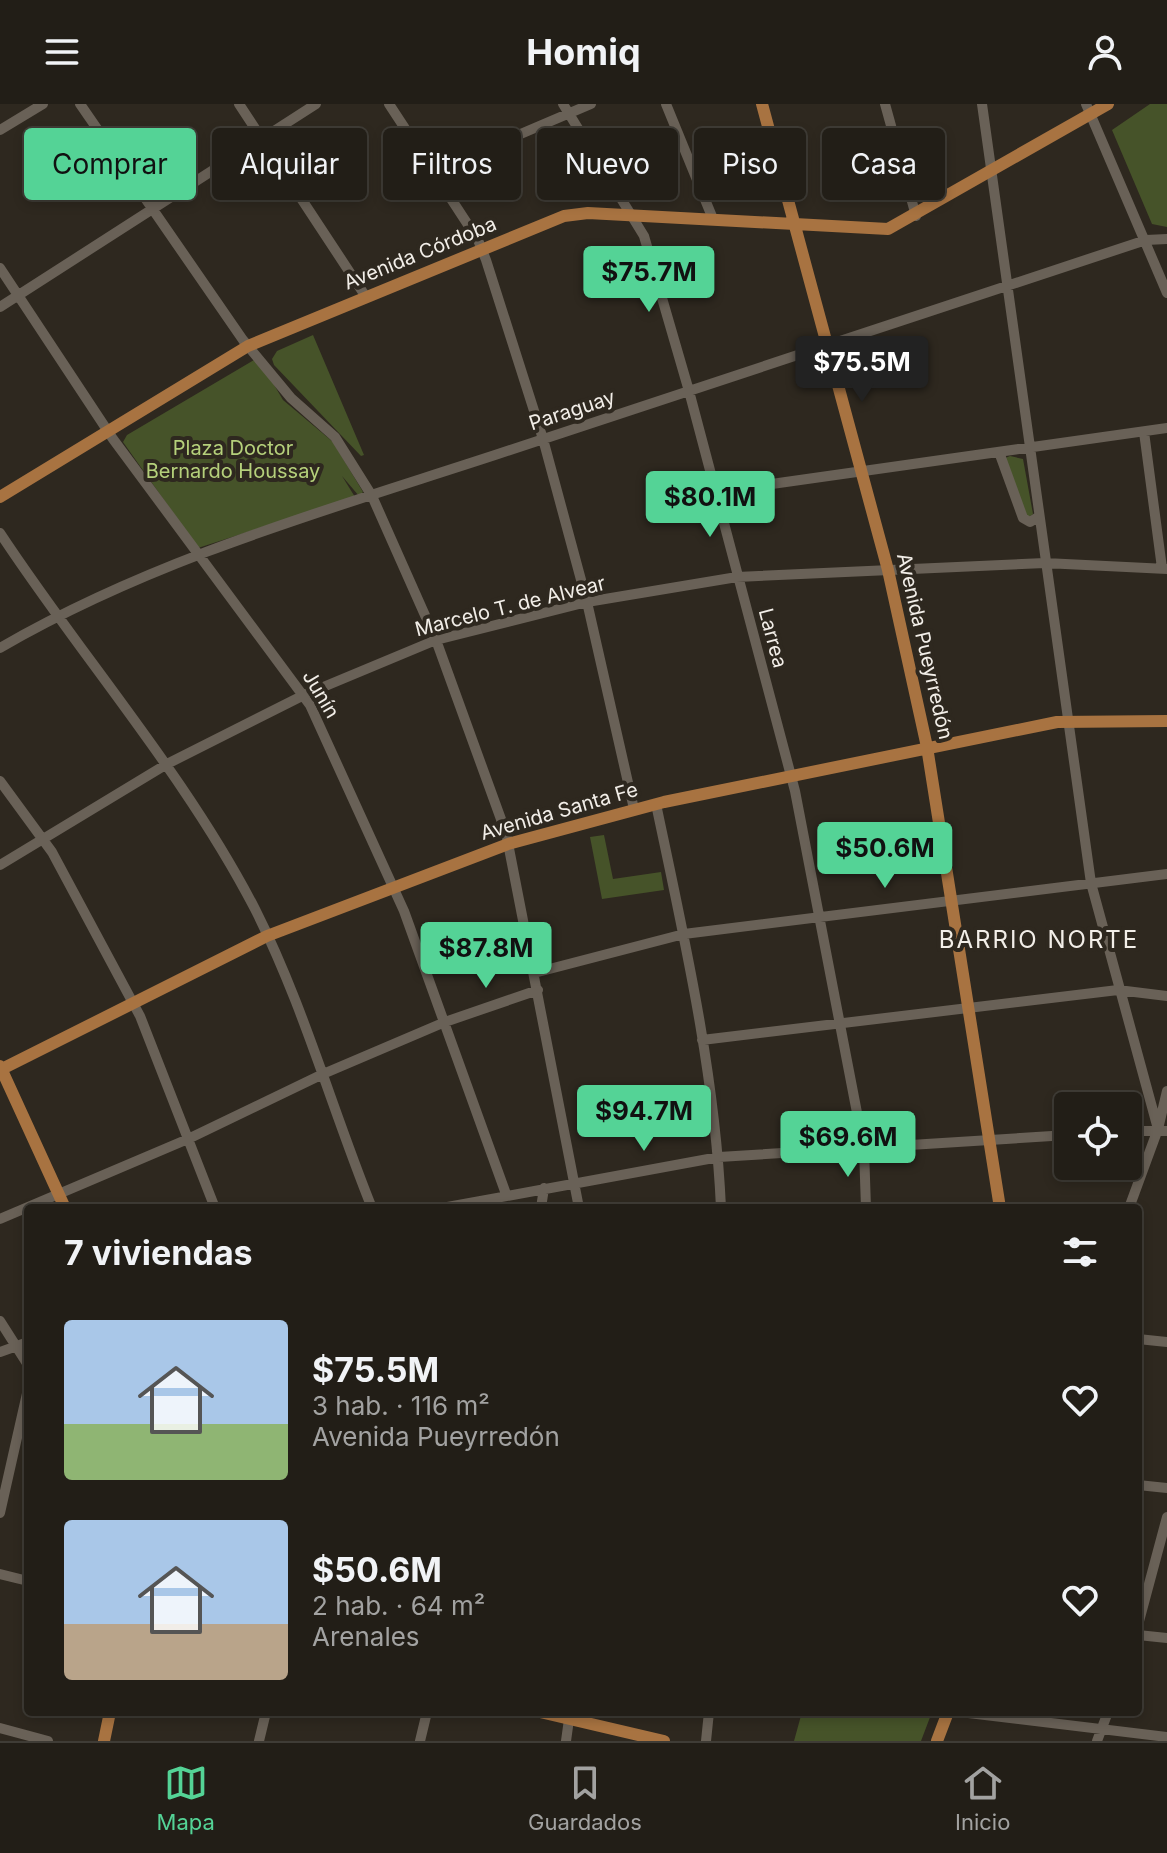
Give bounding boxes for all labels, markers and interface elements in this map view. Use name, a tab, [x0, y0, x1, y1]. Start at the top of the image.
icon: menu	[40, 30, 84, 74]
text: Homiq	[526, 30, 641, 74]
icon: person	[1083, 30, 1127, 74]
chip: Comprar	[24, 128, 196, 200]
chip: Alquilar	[212, 128, 367, 200]
chip: Filtros	[383, 128, 521, 200]
chip: Nuevo	[537, 128, 678, 200]
chip: Piso	[694, 128, 806, 200]
chip: Casa	[822, 128, 945, 200]
street label: Avenida Córdoba	[340, 211, 500, 295]
pin: $75.7M	[584, 246, 714, 314]
text: $75.7M	[601, 256, 697, 287]
pin: $75.5M	[797, 336, 927, 404]
text: $75.5M	[813, 346, 911, 377]
street label: Paraguay	[526, 385, 618, 435]
park label: Plaza Doctor Bernardo Houssay	[146, 436, 320, 483]
pin: $80.1M	[645, 471, 775, 539]
text: $80.1M	[664, 481, 756, 512]
street label: Avenida Pueyrredón	[892, 550, 958, 742]
street label: Marcelo T. de Alvear	[412, 571, 608, 641]
street label: Larrea	[754, 606, 792, 670]
street label: Junín	[297, 666, 345, 722]
street label: Avenida Santa Fe	[477, 777, 641, 845]
pin: $50.6M	[820, 822, 950, 890]
text: $50.6M	[835, 832, 935, 863]
pin: $87.8M	[421, 922, 551, 990]
district label: BARRIO NORTE	[939, 925, 1139, 954]
text: $87.8M	[439, 932, 533, 963]
pin: $94.7M	[579, 1085, 709, 1153]
map controls	[1054, 1092, 1142, 1180]
button: locate	[1054, 1092, 1142, 1180]
text: $94.7M	[595, 1095, 693, 1126]
pin: $69.6M	[783, 1111, 913, 1179]
text: $69.6M	[798, 1121, 898, 1152]
icon: filters	[1058, 1230, 1102, 1274]
text: 7 viviendas	[64, 1232, 253, 1273]
text: $75.5M	[312, 1349, 439, 1390]
icon: home	[128, 1352, 224, 1448]
icon: heart	[1058, 1378, 1102, 1422]
text: 3 hab. · 116 m²	[312, 1390, 490, 1421]
text: Avenida Pueyrredón	[312, 1421, 560, 1452]
text: $50.6M	[312, 1549, 442, 1590]
icon: home	[128, 1552, 224, 1648]
icon: heart	[1058, 1578, 1102, 1622]
text: 2 hab. · 64 m²	[312, 1590, 485, 1621]
text: Arenales	[312, 1621, 420, 1652]
tab: Mapa	[157, 1761, 215, 1835]
tab: Guardados	[528, 1761, 642, 1835]
tab: Inicio	[955, 1761, 1010, 1835]

